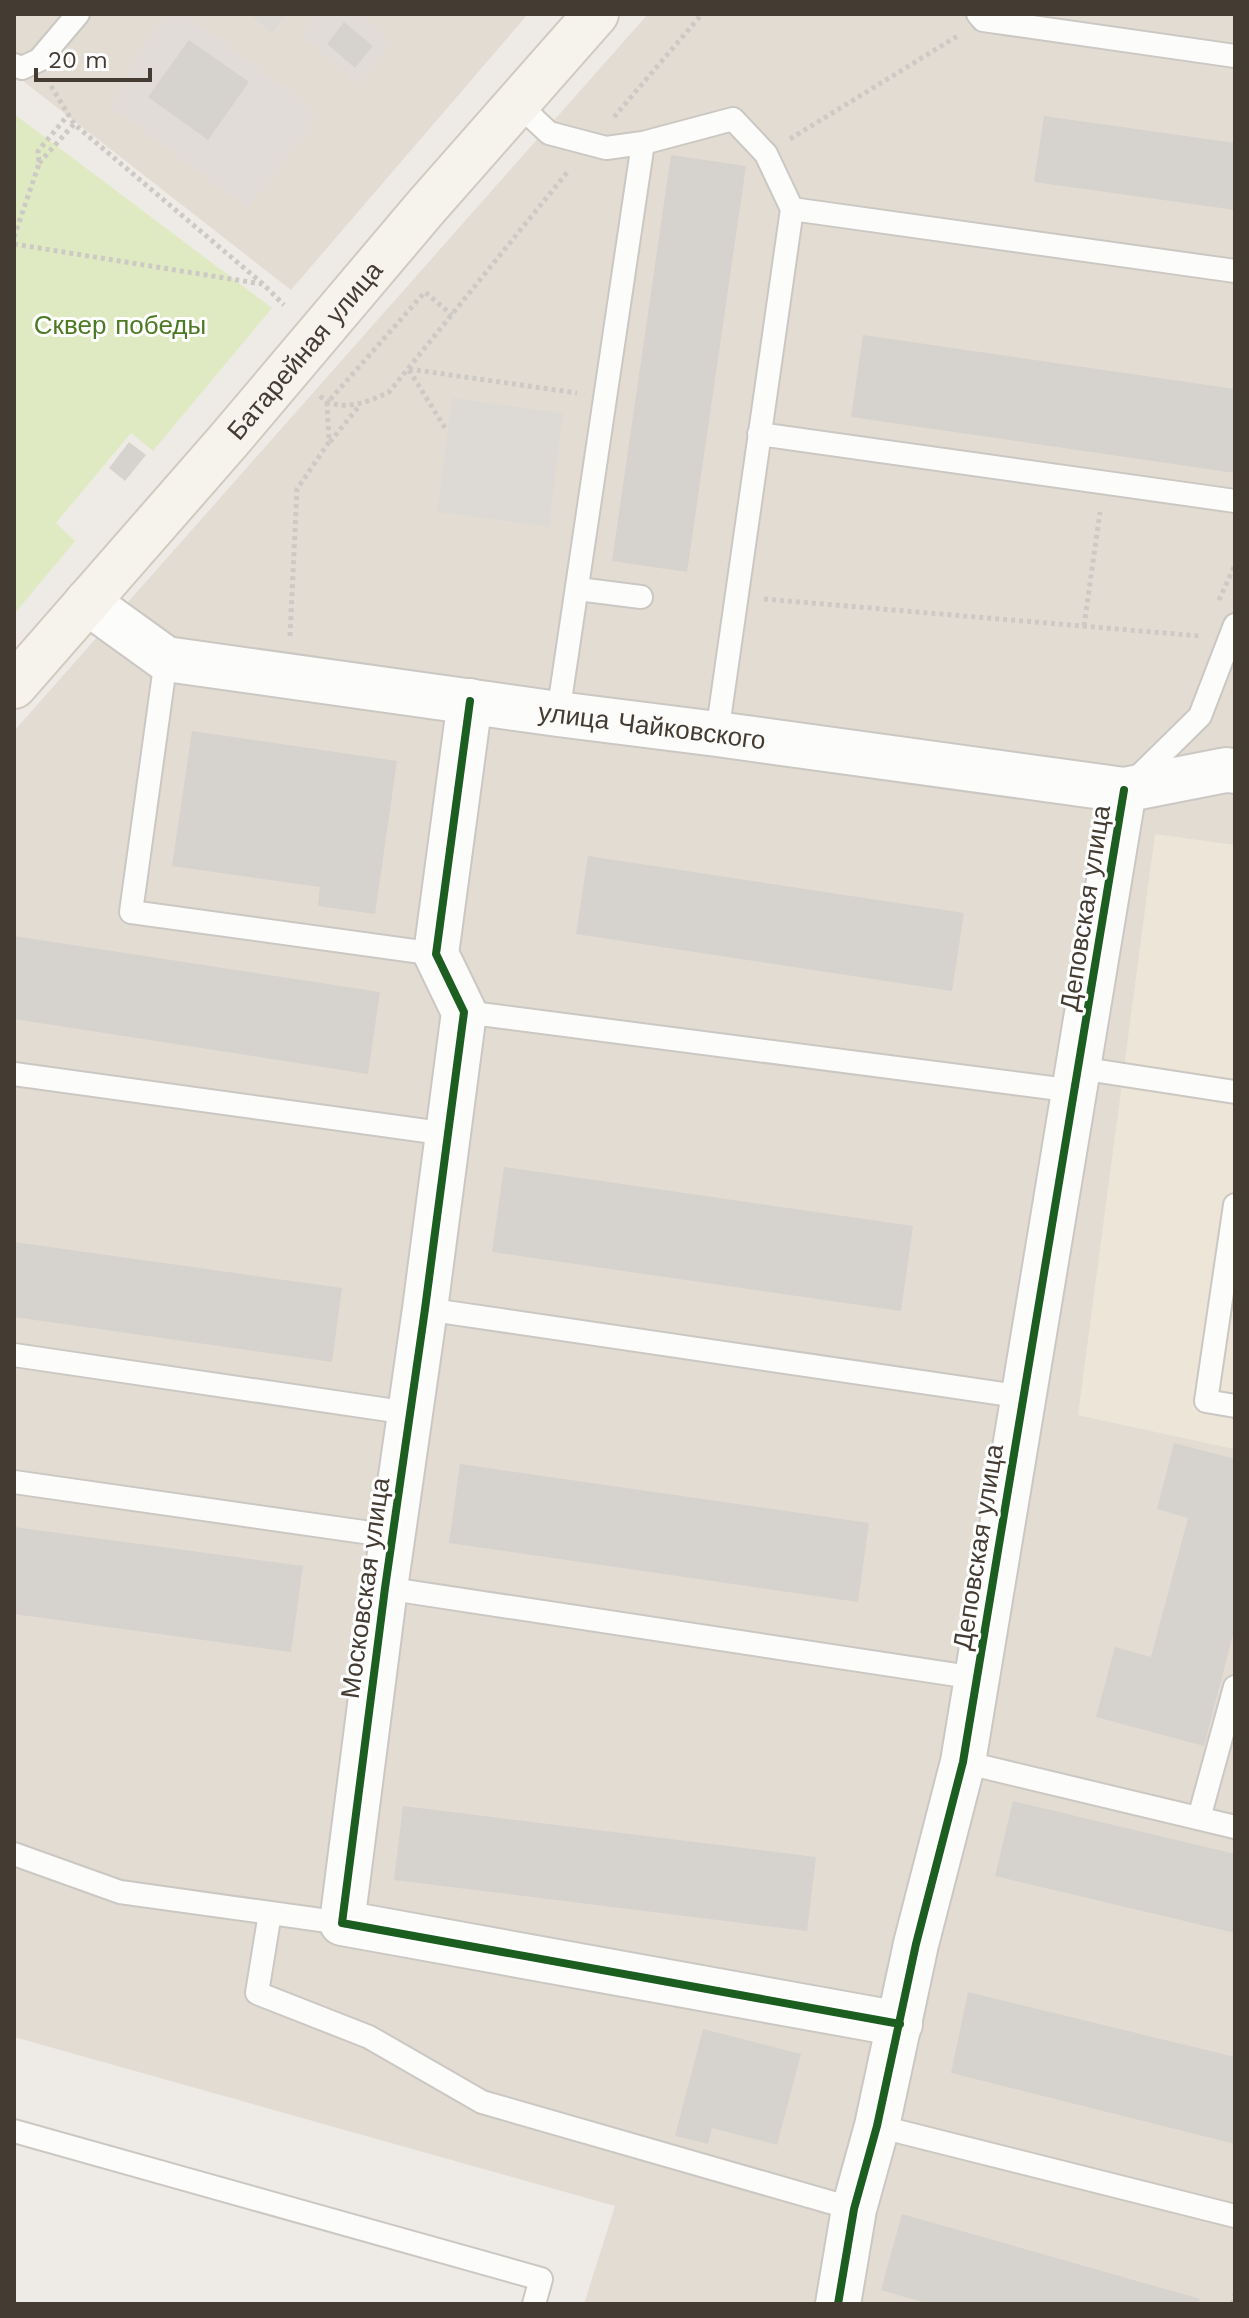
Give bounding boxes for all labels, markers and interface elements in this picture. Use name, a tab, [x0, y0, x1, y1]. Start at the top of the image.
scale bar	[36, 32, 150, 82]
text: 20 m	[48, 46, 108, 74]
street label: Батарейная улица	[221, 255, 389, 446]
park label: Сквер победы	[34, 310, 206, 340]
street label: улица Чайковского	[536, 696, 768, 756]
street label: Деповская улица	[1054, 802, 1116, 1013]
street label: Деповская улица	[947, 1441, 1009, 1652]
street label: Московская улица	[335, 1475, 395, 1700]

